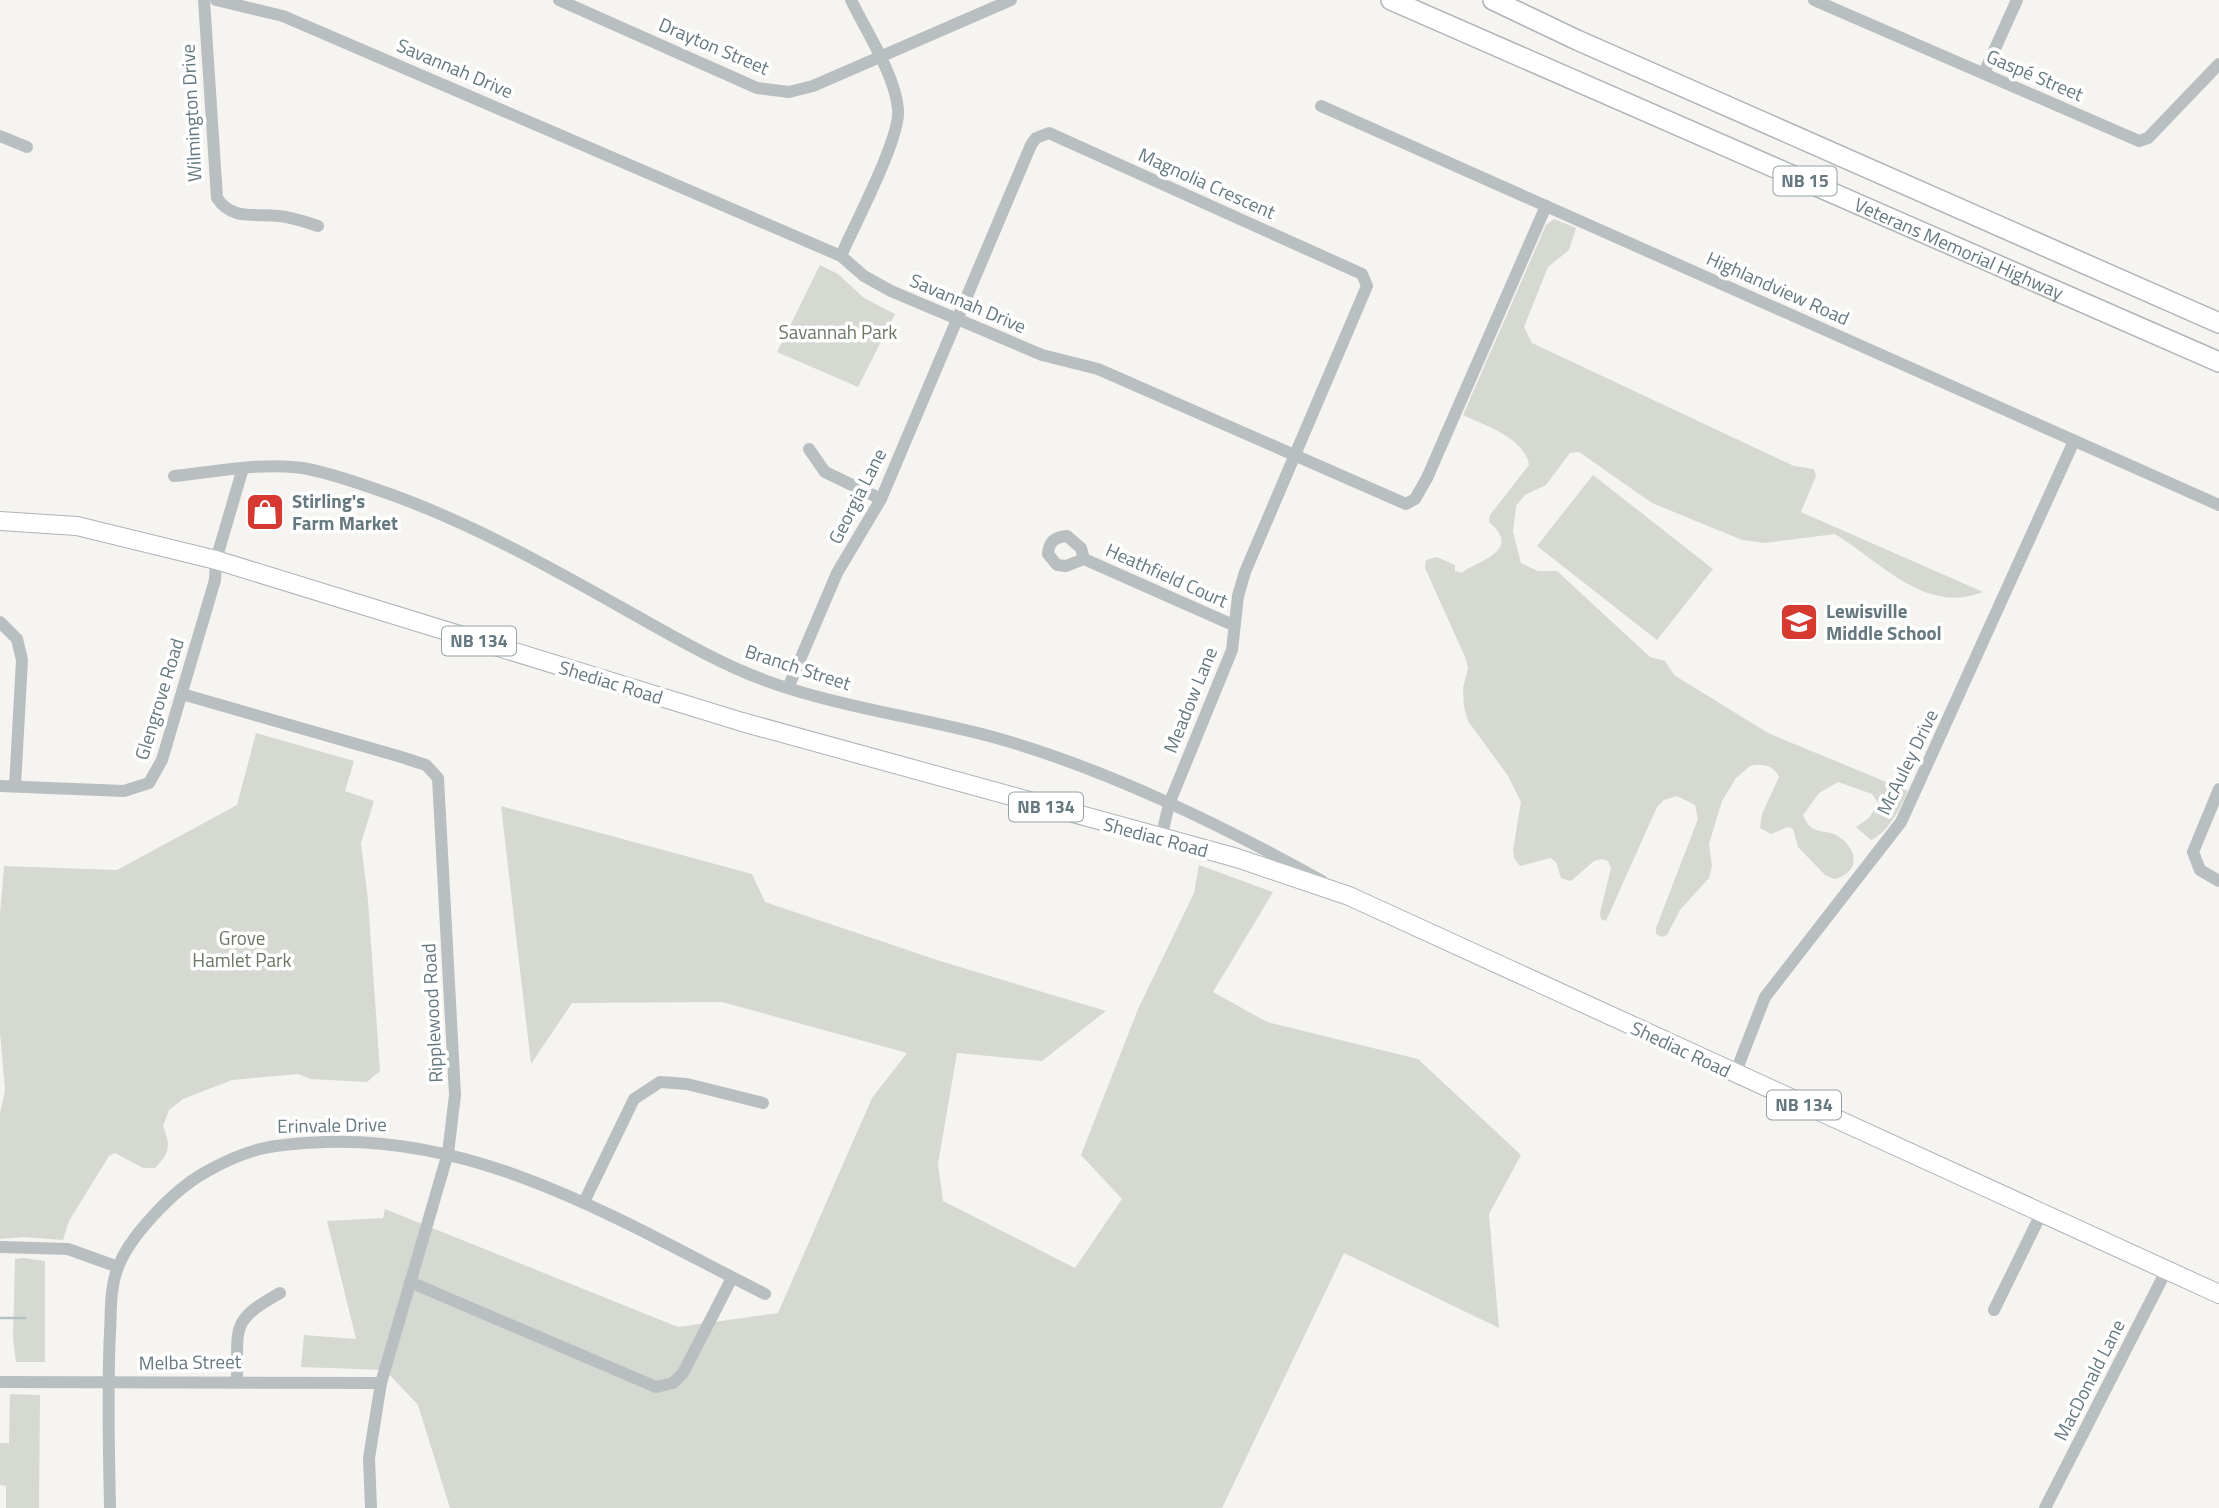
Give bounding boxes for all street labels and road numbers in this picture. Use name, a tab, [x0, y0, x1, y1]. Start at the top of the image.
street label: Drayton Street	[654, 9, 774, 82]
street label: Savannah Drive	[392, 30, 518, 105]
street label: Gaspé Street	[1982, 41, 2088, 108]
street label: Wilmington Drive	[172, 43, 209, 183]
street label: Magnolia Crescent	[1134, 139, 1281, 226]
road number: NB 15	[1773, 166, 1836, 196]
street label: Veterans Memorial Highway	[1850, 189, 2069, 306]
street label: Highlandview Road	[1702, 243, 1854, 332]
street label: Savannah Drive	[905, 265, 1031, 340]
street label: Georgia Lane	[820, 443, 893, 549]
street label: Heathfield Court	[1102, 535, 1233, 615]
road number: NB 134	[442, 626, 516, 656]
street label: Glengrove Road	[126, 634, 191, 763]
street label: Branch Street	[742, 636, 855, 697]
street label: Meadow Lane	[1155, 642, 1224, 757]
street label: Shediac Road	[556, 652, 667, 711]
street label: McAuley Drive	[1868, 704, 1945, 820]
road number: NB 134	[1009, 792, 1083, 822]
street label: Shediac Road	[1100, 809, 1212, 864]
street label: Ripplewood Road	[413, 943, 450, 1083]
street label: Shediac Road	[1626, 1013, 1736, 1084]
road number: NB 134	[1767, 1090, 1841, 1120]
street label: Erinvale Drive	[277, 1109, 387, 1140]
street label: MacDonald Lane	[2045, 1314, 2132, 1446]
street label: Melba Street	[138, 1346, 242, 1377]

